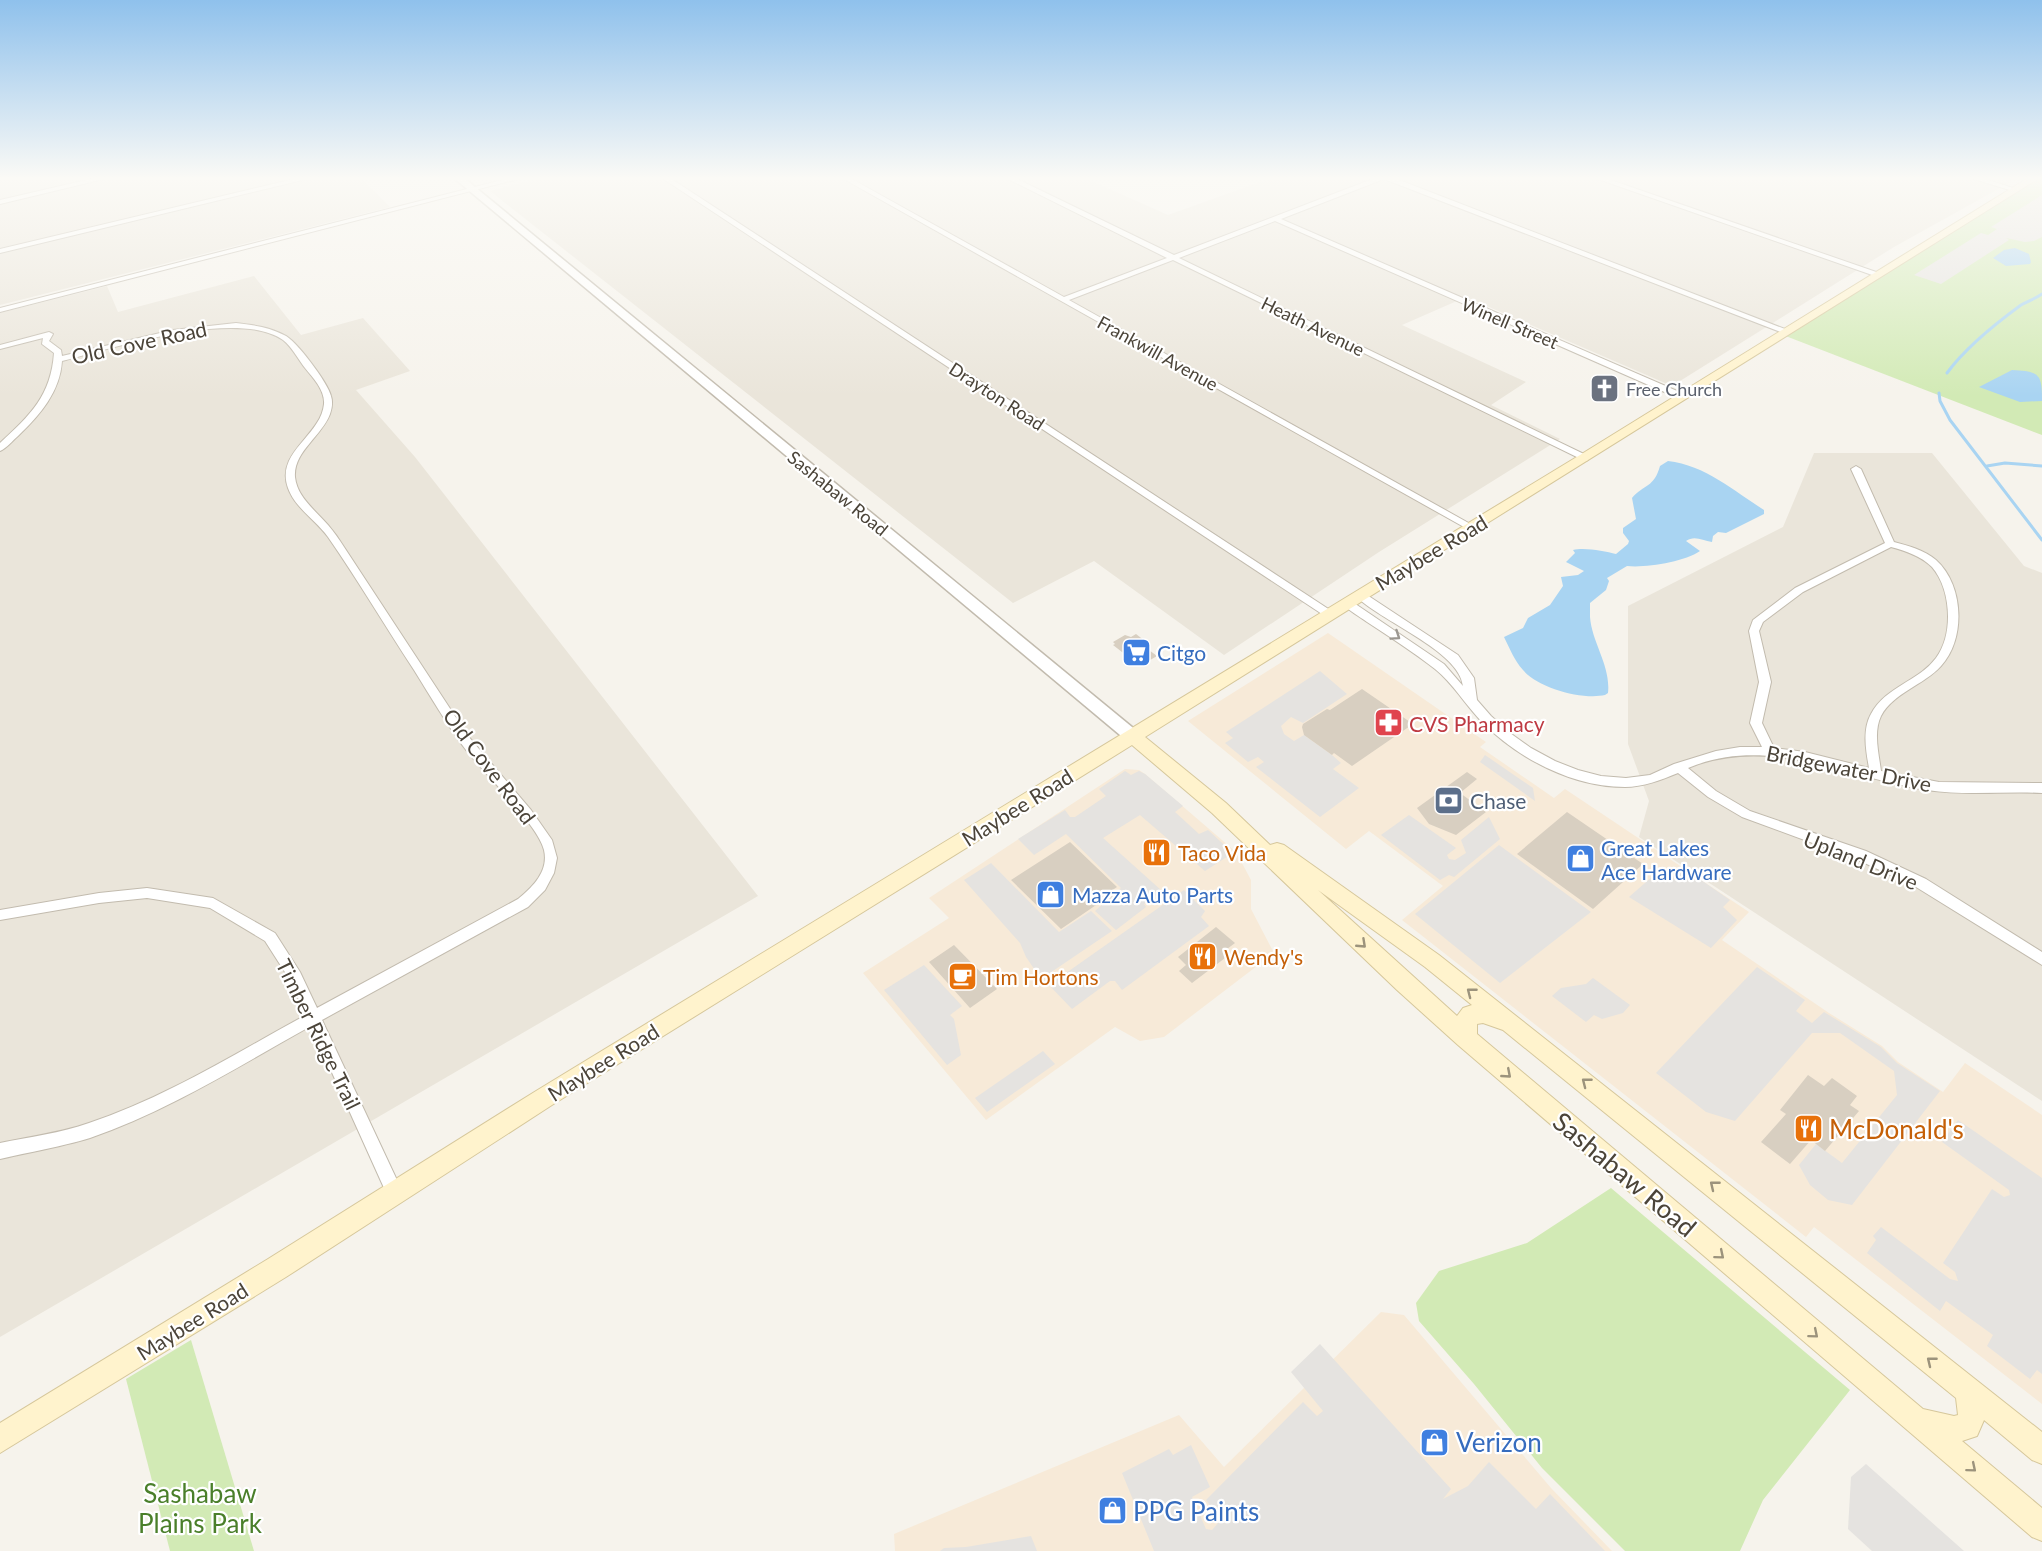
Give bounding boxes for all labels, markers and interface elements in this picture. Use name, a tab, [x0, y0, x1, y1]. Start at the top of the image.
street label: Heath Avenue	[1258, 292, 1368, 360]
street label: Winell Street	[1458, 293, 1562, 353]
street label: Frankwill Avenue	[1094, 311, 1222, 395]
street label: Old Cove Road	[69, 315, 209, 369]
street label: Drayton Road	[945, 357, 1049, 435]
church icon: Free Church	[1589, 373, 1621, 405]
place label: Free Church	[1626, 378, 1722, 400]
street label: Sashabaw Road	[783, 446, 893, 540]
street label: Maybee Road	[1371, 509, 1491, 595]
one-way arrow	[1390, 628, 1400, 640]
supermarket icon: Citgo	[1120, 636, 1152, 668]
place label: Citgo	[1157, 640, 1206, 665]
street label: Old Cove Road	[439, 703, 541, 829]
pharmacy icon: CVS Pharmacy	[1372, 707, 1404, 739]
place label: CVS Pharmacy	[1409, 711, 1545, 736]
street label: Bridgewater Drive	[1764, 740, 1934, 796]
street label: Maybee Road	[957, 763, 1077, 851]
bank icon: Chase	[1433, 784, 1465, 816]
place label: Chase	[1470, 788, 1526, 813]
street label: Upland Drive	[1800, 826, 1922, 894]
place label: Great Lakes Ace Hardware	[1601, 835, 1732, 884]
restaurant icon: Taco Vida	[1141, 836, 1173, 868]
place label: Taco Vida	[1178, 840, 1266, 865]
shop icon: Great Lakes Ace Hardware	[1564, 843, 1596, 875]
shop icon: Mazza Auto Parts	[1035, 878, 1067, 910]
place label: Mazza Auto Parts	[1072, 882, 1233, 907]
one-way arrow	[1355, 937, 1366, 948]
restaurant icon: Wendy's	[1187, 940, 1219, 972]
place label: Wendy's	[1224, 944, 1303, 969]
street label: Timber Ridge Trail	[272, 955, 366, 1113]
cafe icon: Tim Hortons	[946, 960, 978, 992]
place label: Tim Hortons	[983, 964, 1098, 989]
one-way arrow	[1467, 988, 1478, 999]
street label: Maybee Road	[543, 1018, 663, 1106]
one-way arrow	[1501, 1067, 1511, 1078]
one-way arrow	[1582, 1079, 1593, 1090]
street label: Sashabaw Road	[1547, 1105, 1703, 1243]
restaurant icon: McDonald's	[1792, 1113, 1824, 1145]
place label: McDonald's	[1829, 1113, 1964, 1145]
one-way arrow	[1710, 1182, 1721, 1193]
one-way arrow	[1713, 1248, 1724, 1259]
street label: Maybee Road	[132, 1277, 252, 1365]
one-way arrow	[1807, 1327, 1818, 1338]
one-way arrow	[1927, 1357, 1938, 1368]
shop icon: Verizon	[1419, 1426, 1451, 1458]
place label: Verizon	[1456, 1426, 1542, 1458]
one-way arrow	[1965, 1460, 1976, 1471]
park label: Sashabaw Plains Park	[138, 1477, 263, 1539]
shop icon: PPG Paints	[1096, 1495, 1128, 1527]
place label: PPG Paints	[1133, 1495, 1259, 1527]

